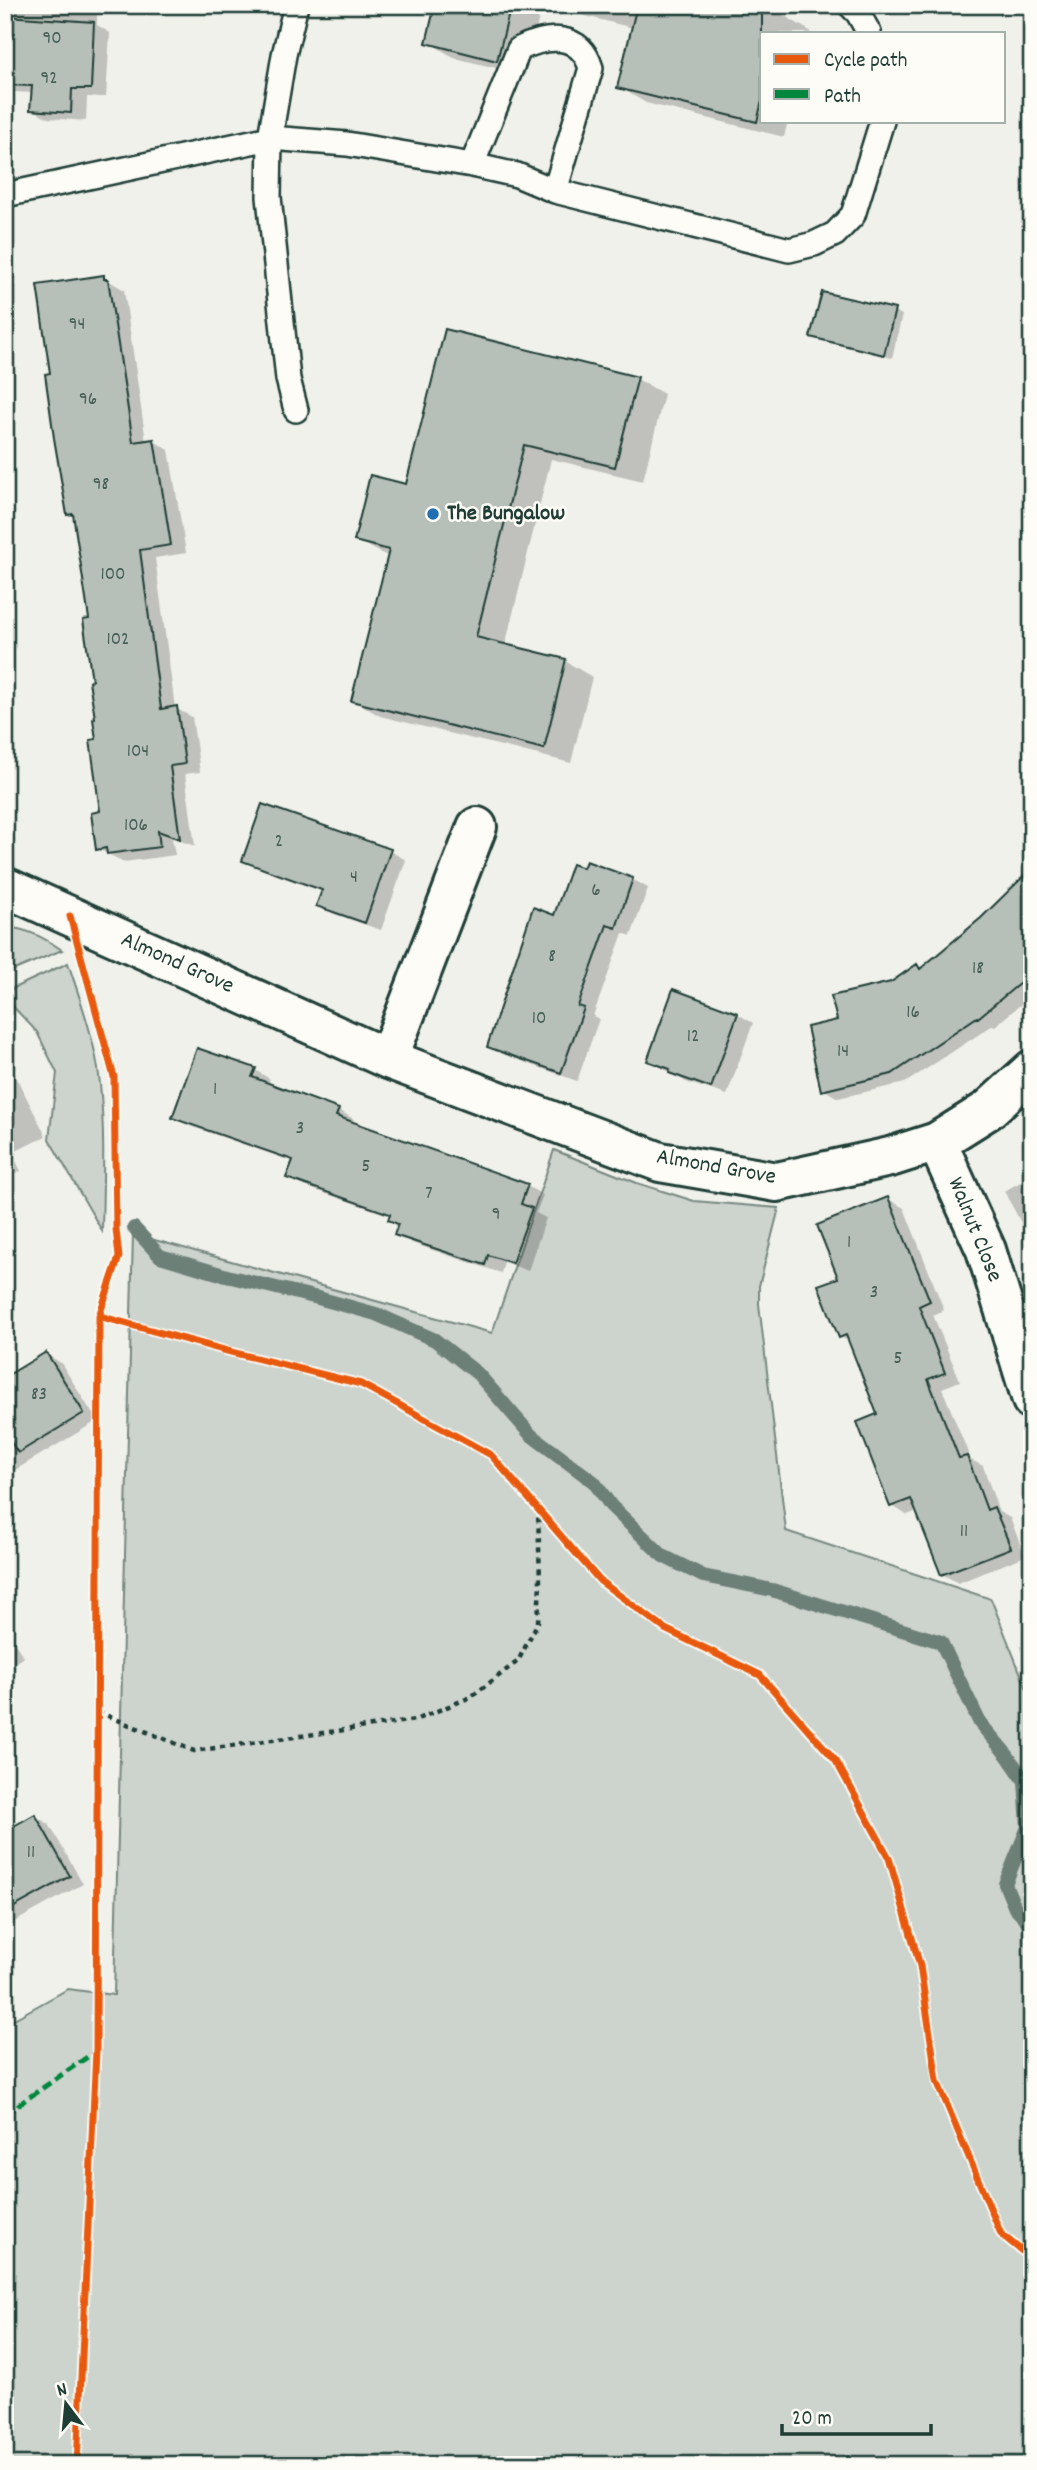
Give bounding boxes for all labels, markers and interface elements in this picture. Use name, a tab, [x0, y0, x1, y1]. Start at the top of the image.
house number: 90	[42, 26, 62, 53]
legend	[760, 32, 1006, 122]
text: Cycle path	[824, 47, 907, 77]
house number: 92	[40, 66, 58, 93]
text: Path	[824, 83, 861, 113]
house number: 94	[69, 312, 85, 339]
house number: 96	[79, 387, 97, 414]
house number: 98	[93, 472, 109, 499]
place label: The Bungalow	[447, 498, 565, 531]
marker: The Bungalow	[425, 506, 441, 522]
house number: 100	[101, 562, 125, 589]
house number: 102	[107, 627, 129, 654]
house number: 104	[127, 739, 149, 766]
house number: 106	[124, 813, 148, 840]
house number: 2	[275, 829, 283, 856]
house number: 4	[350, 865, 358, 892]
house number: 6	[591, 878, 601, 905]
street label: Almond Grove	[115, 924, 239, 1004]
house number: 8	[548, 944, 556, 971]
house number: 18	[972, 956, 984, 983]
house number: 16	[906, 1000, 920, 1027]
house number: 10	[532, 1006, 546, 1033]
house number: 12	[687, 1024, 699, 1051]
house number: 14	[837, 1039, 849, 1066]
house number: 1	[213, 1077, 217, 1104]
house number: 3	[296, 1116, 304, 1143]
street label: Almond Grove	[654, 1141, 778, 1195]
house number: 5	[362, 1154, 370, 1181]
street label: Walnut Close	[938, 1173, 1010, 1287]
house number: 7	[425, 1181, 433, 1208]
house number: 9	[492, 1202, 500, 1229]
house number: 1	[847, 1230, 851, 1257]
house number: 3	[870, 1280, 878, 1307]
house number: 5	[894, 1346, 902, 1373]
house number: 83	[31, 1382, 47, 1409]
house number: 11	[960, 1519, 968, 1546]
house number: 11	[27, 1840, 35, 1867]
north arrow	[32, 2368, 102, 2438]
text: N	[54, 2377, 71, 2405]
scale bar	[782, 2393, 930, 2437]
text: 20 m	[792, 2405, 832, 2435]

